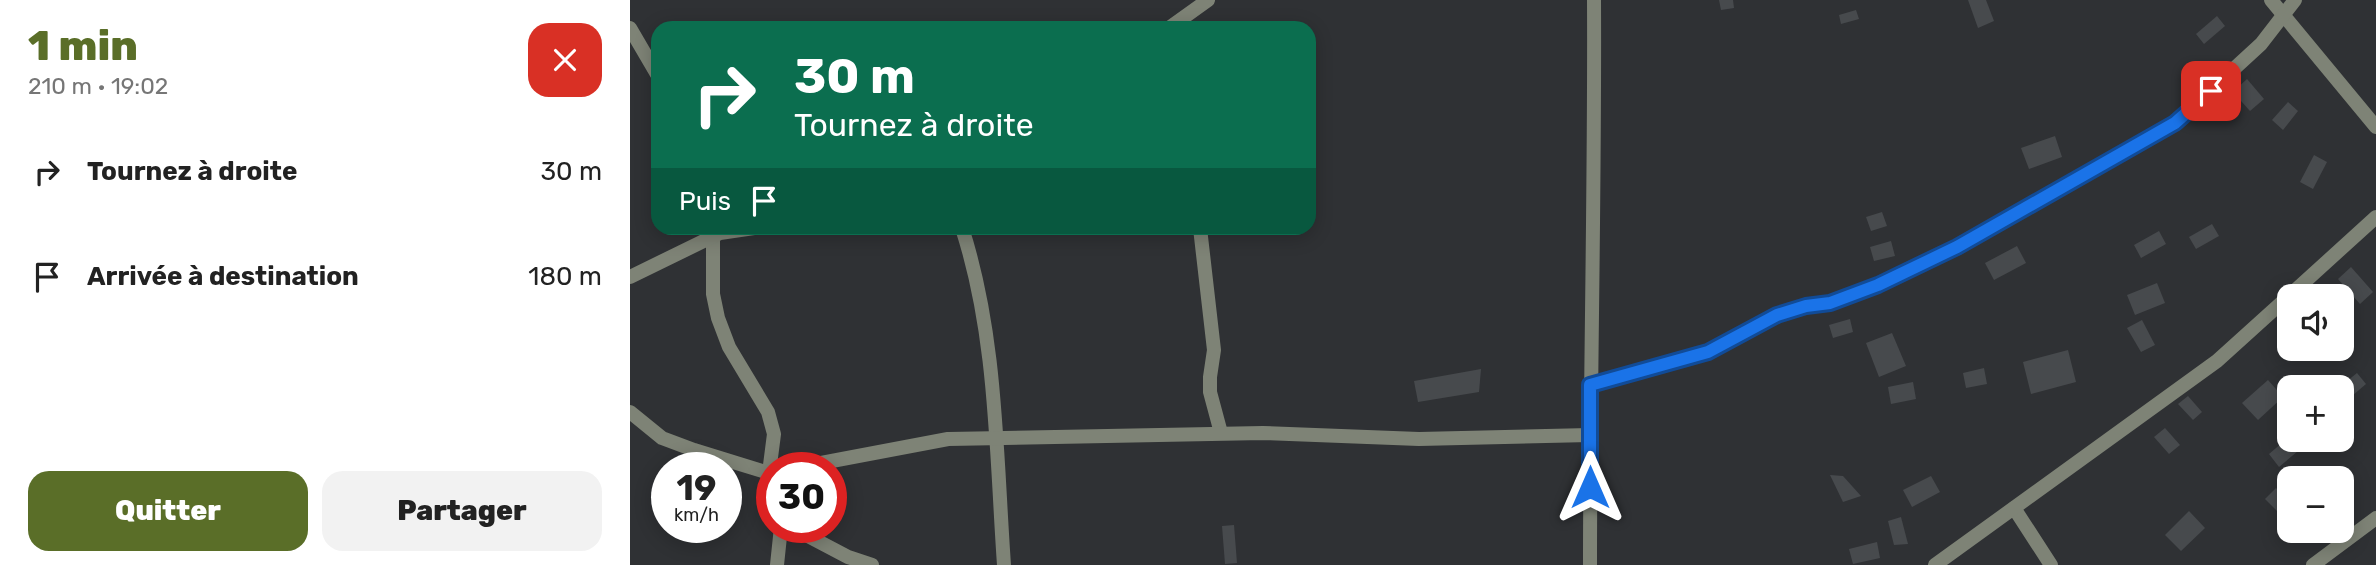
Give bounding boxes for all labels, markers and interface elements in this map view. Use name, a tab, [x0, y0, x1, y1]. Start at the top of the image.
text: 1 min	[28, 21, 138, 71]
button: close	[528, 23, 602, 97]
text: 30 m	[794, 47, 915, 105]
icon: right	[679, 49, 770, 140]
pin	[2181, 61, 2241, 121]
text: 210 m · 19:02	[28, 72, 168, 100]
icon: arrive	[2192, 72, 2230, 110]
text: Tournez à droite	[794, 106, 1034, 144]
icon: right	[28, 153, 66, 191]
text: Tournez à droite	[87, 156, 297, 187]
text: 30 m	[540, 156, 602, 187]
icon: arrive	[745, 182, 783, 220]
text: Puis	[679, 186, 731, 217]
icon: arrive	[28, 258, 66, 296]
text: Arrivée à destination	[87, 261, 359, 292]
text: 180 m	[528, 261, 602, 292]
map controls	[2277, 284, 2354, 543]
button: sound	[2277, 284, 2354, 361]
button: +	[2277, 375, 2354, 452]
position arrow	[1553, 450, 1627, 524]
speed limit sign: 30	[756, 452, 847, 543]
button: −	[2277, 466, 2354, 543]
text: 19	[677, 467, 716, 509]
button: Quitter	[28, 471, 308, 551]
button: Partager	[322, 471, 602, 551]
text: km/h	[674, 504, 719, 526]

